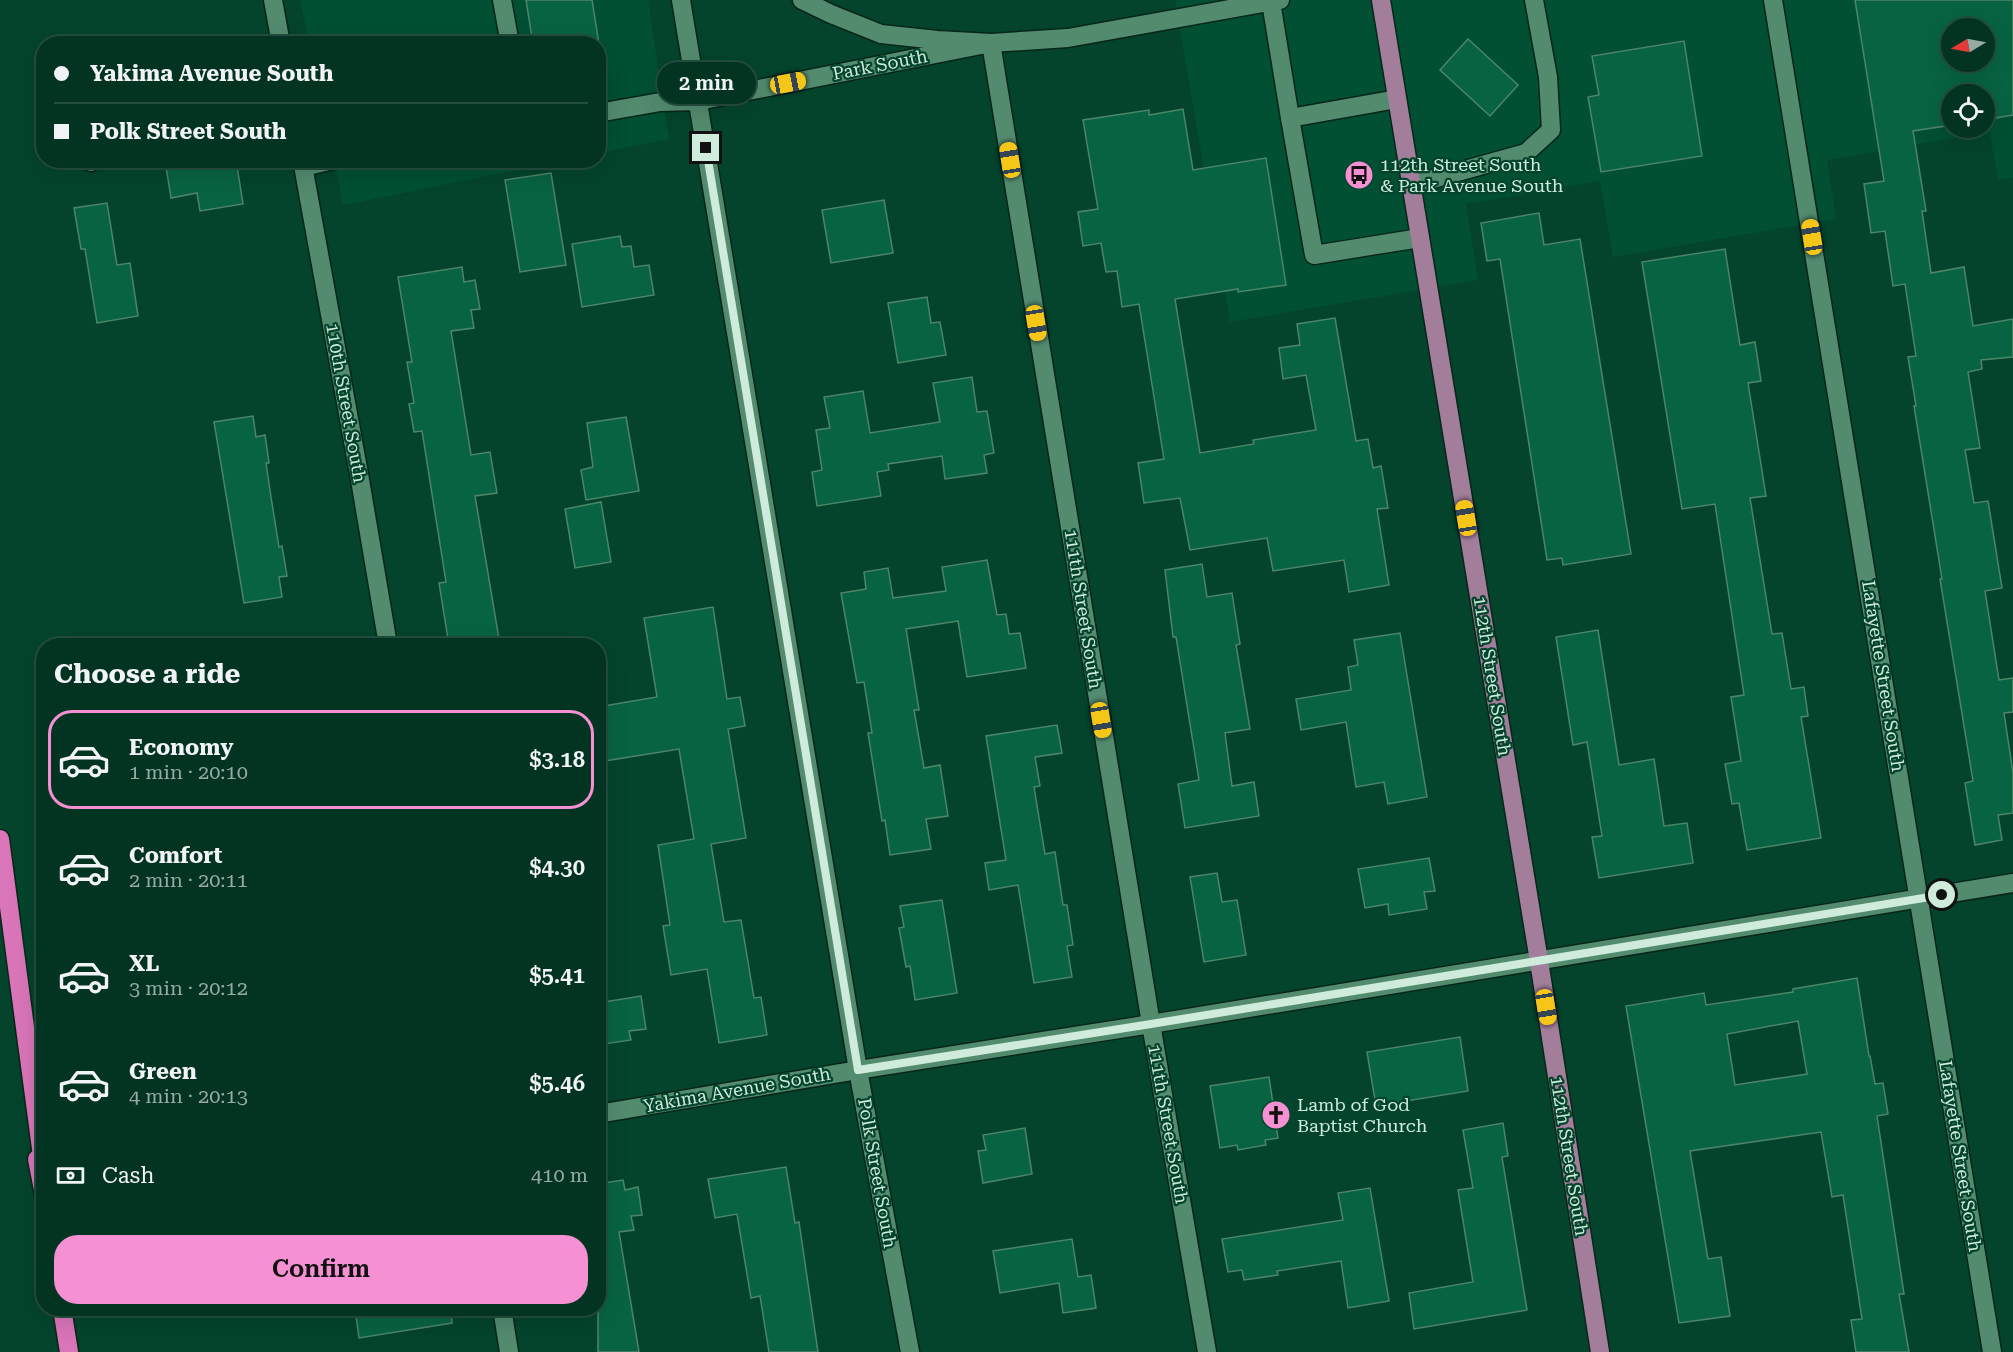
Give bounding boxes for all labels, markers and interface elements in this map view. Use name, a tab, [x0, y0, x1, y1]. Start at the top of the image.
north arrow	[1941, 18, 1995, 72]
map controls	[1941, 18, 1995, 138]
street label: Park South	[831, 45, 930, 84]
text: Yakima Avenue South	[90, 61, 334, 86]
callout: 2 min	[656, 61, 756, 103]
text: 2 min	[679, 71, 734, 95]
car	[769, 71, 807, 95]
button: locate	[1941, 84, 1995, 138]
text: Polk Street South	[90, 119, 287, 144]
route end	[692, 134, 719, 161]
car	[998, 141, 1022, 179]
place label: 112th Street South & Park Avenue South	[1380, 154, 1564, 196]
bus stop icon: 112th Street South & Park Avenue South	[1343, 159, 1375, 191]
car	[1800, 218, 1824, 256]
car	[1024, 304, 1048, 342]
street label: 110th Street South	[322, 322, 371, 485]
car	[1454, 499, 1478, 537]
street label: 111th Street South	[1060, 528, 1107, 691]
street label: Lafayette Street South	[1858, 579, 1909, 773]
street label: 112th Street South	[1469, 595, 1516, 758]
text: Choose a ride	[54, 658, 240, 690]
car	[1089, 701, 1113, 739]
icon: car	[57, 733, 111, 787]
text: Economy	[129, 735, 233, 760]
text: $3.18	[529, 747, 585, 772]
text: 1 min · 20:10	[129, 760, 248, 784]
icon: car	[57, 841, 111, 895]
text: Comfort	[129, 843, 222, 868]
text: $4.30	[529, 855, 585, 880]
text: 2 min · 20:11	[129, 868, 248, 892]
route start	[1928, 881, 1955, 908]
icon: car	[57, 949, 111, 1003]
text: XL	[129, 951, 159, 976]
text: $5.41	[529, 963, 585, 988]
text: 3 min · 20:12	[129, 976, 248, 1000]
car	[1534, 988, 1558, 1026]
street label: 111th Street South	[1144, 1043, 1193, 1206]
icon: car	[57, 1057, 111, 1111]
text: Green	[129, 1059, 197, 1084]
street label: Lafayette Street South	[1935, 1059, 1986, 1253]
street label: Yakima Avenue South	[642, 1063, 833, 1116]
text: $5.46	[529, 1071, 585, 1096]
street label: 112th Street South	[1546, 1075, 1593, 1238]
text: 4 min · 20:13	[129, 1084, 248, 1108]
place label: Lamb of God Baptist Church	[1297, 1094, 1428, 1136]
street label: Polk Street South	[854, 1096, 901, 1250]
church icon: Lamb of God Baptist Church	[1260, 1099, 1292, 1131]
icon: cash	[54, 1159, 87, 1192]
text: Cash	[102, 1163, 154, 1188]
text: 410 m	[531, 1163, 588, 1187]
button: Confirm	[54, 1235, 588, 1304]

